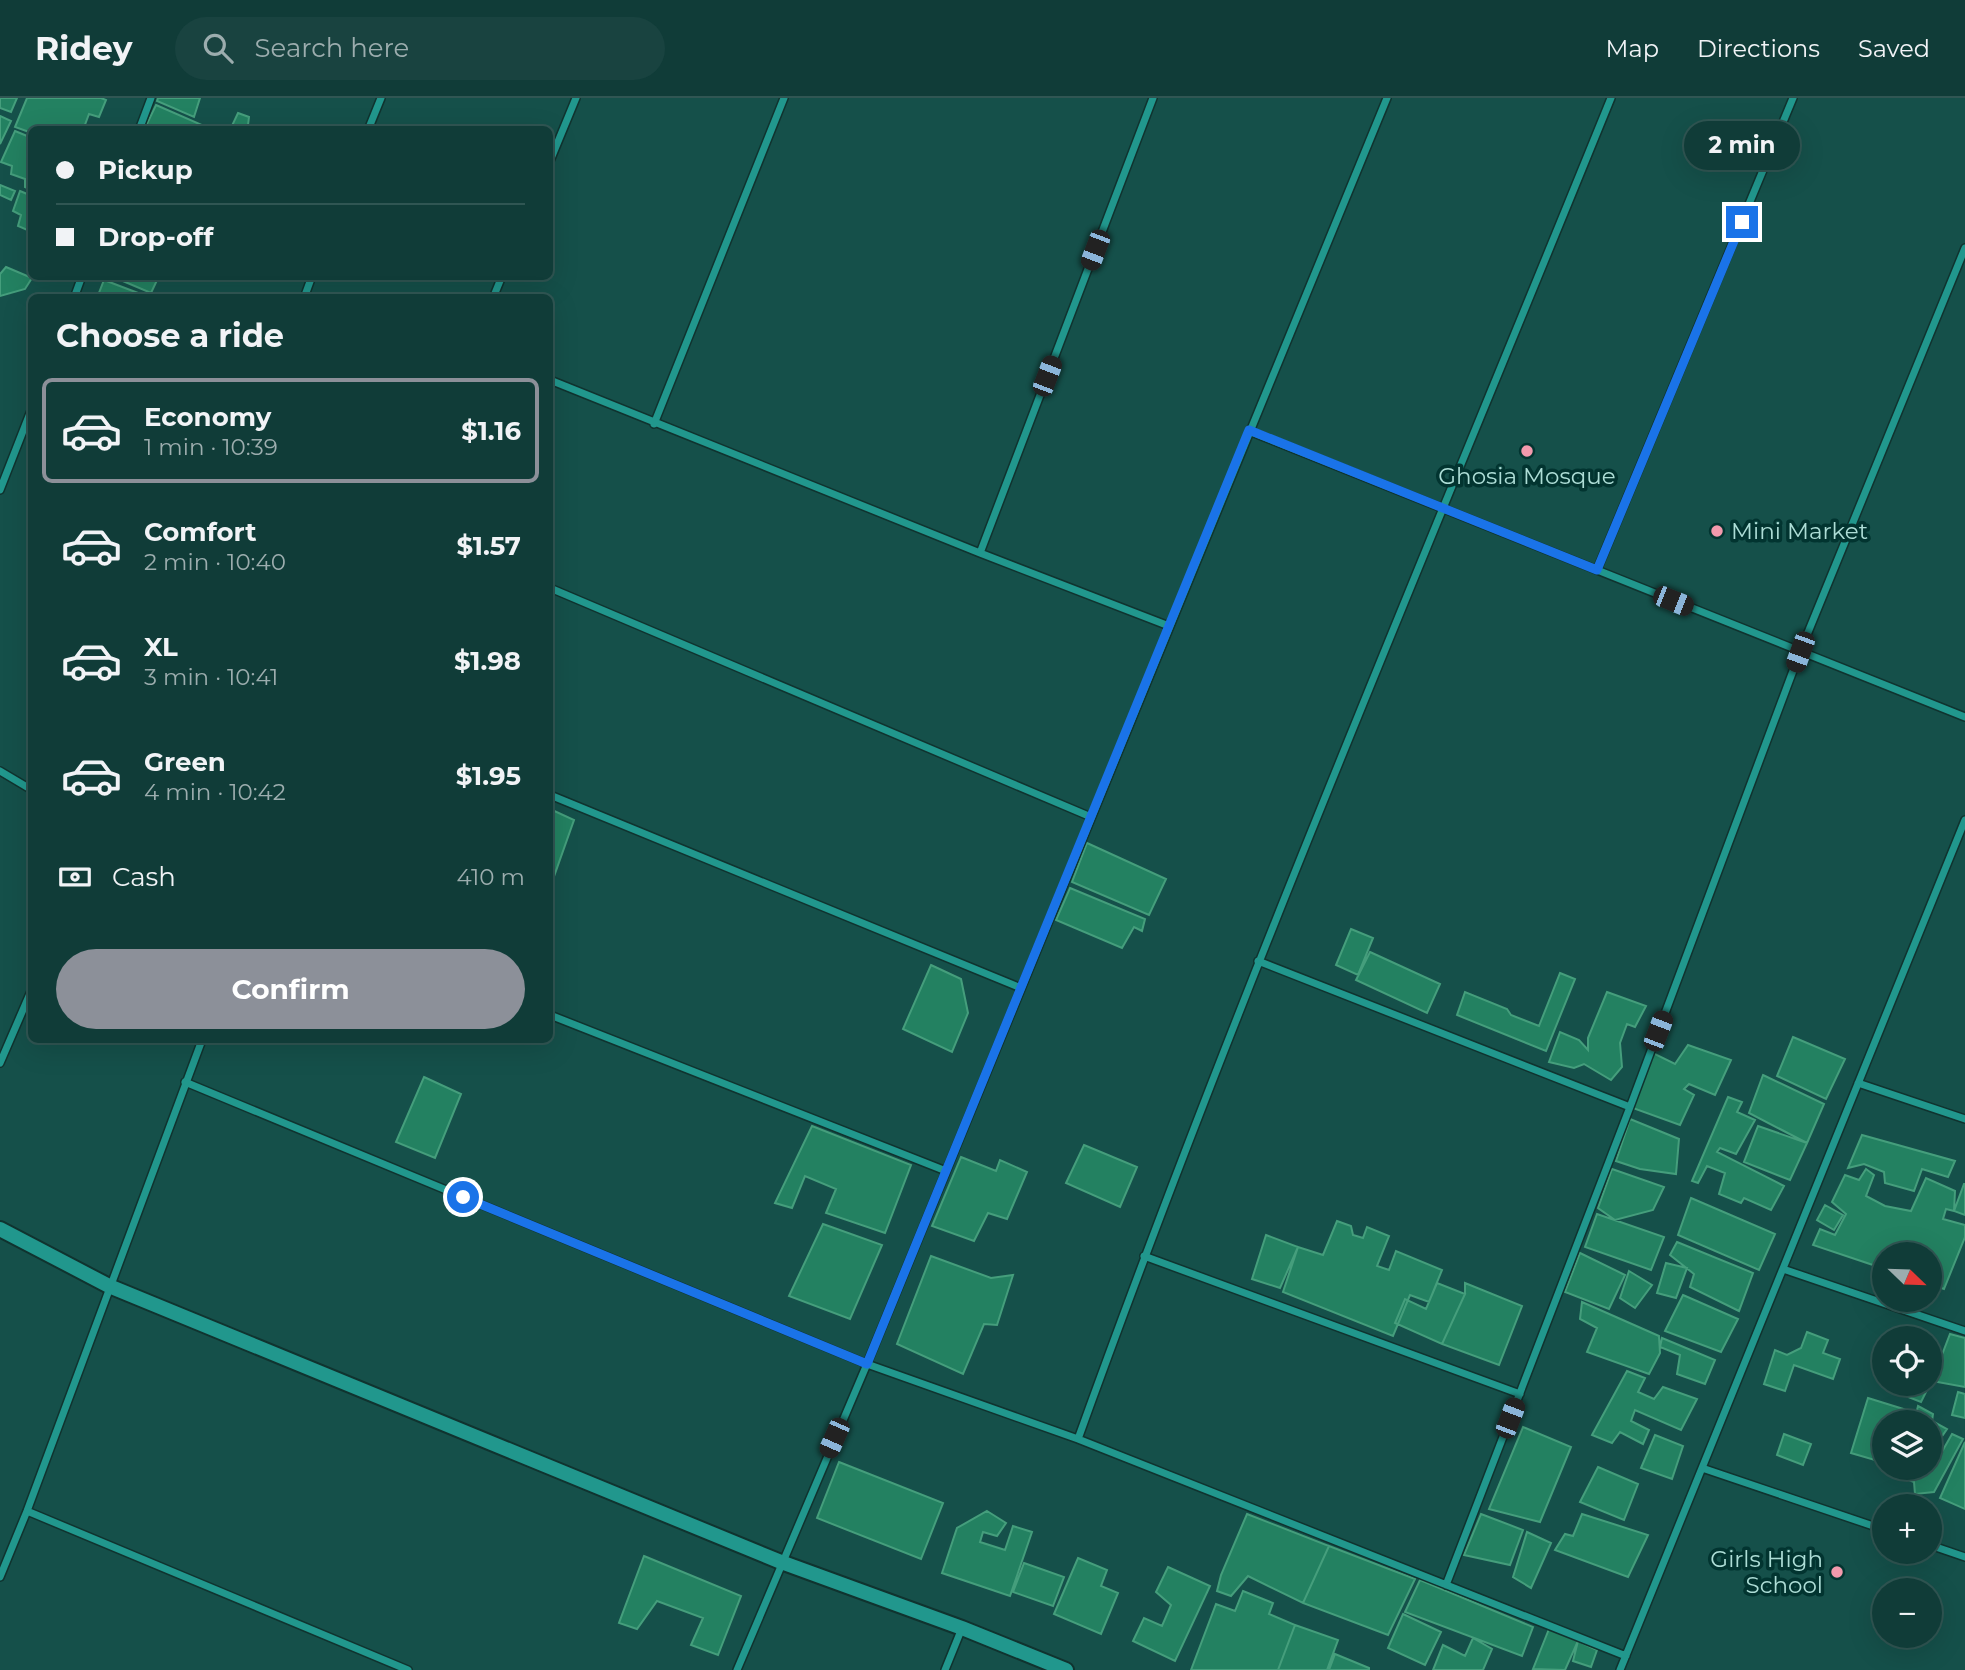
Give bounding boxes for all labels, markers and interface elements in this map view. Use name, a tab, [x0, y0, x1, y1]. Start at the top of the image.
search box	[175, 17, 665, 80]
text: Ridey	[35, 28, 133, 68]
icon: search	[199, 29, 237, 67]
text: Search here	[255, 32, 409, 64]
text: Map	[1606, 34, 1659, 63]
text: Directions	[1697, 34, 1820, 63]
text: Saved	[1858, 34, 1930, 63]
callout: 2 min	[1684, 121, 1800, 170]
text: 2 min	[1708, 131, 1776, 159]
text: Pickup	[98, 154, 193, 186]
route end	[1726, 206, 1758, 238]
text: Drop-off	[98, 221, 213, 253]
car	[1078, 227, 1113, 273]
text: Choose a ride	[56, 316, 284, 355]
car	[1030, 353, 1065, 399]
icon: car	[60, 399, 123, 462]
text: Economy	[144, 401, 271, 433]
text: $1.16	[461, 415, 521, 447]
text: 1 min · 10:39	[144, 433, 278, 461]
marker: Ghosia Mosque	[1519, 443, 1535, 459]
place label: Ghosia Mosque	[1438, 462, 1616, 490]
icon: car	[60, 514, 123, 577]
text: Comfort	[144, 516, 256, 548]
place label: Mini Market	[1731, 517, 1868, 545]
marker: Mini Market	[1709, 523, 1725, 539]
text: $1.57	[456, 530, 521, 562]
text: 2 min · 10:40	[144, 548, 286, 576]
car	[1650, 583, 1697, 619]
icon: car	[60, 629, 123, 692]
car	[1783, 629, 1818, 675]
text: XL	[144, 631, 178, 663]
text: $1.98	[454, 645, 521, 677]
text: 3 min · 10:41	[144, 663, 278, 691]
icon: car	[60, 744, 123, 807]
text: Green	[144, 746, 226, 778]
text: $1.95	[456, 760, 521, 792]
text: 4 min · 10:42	[144, 778, 286, 806]
icon: cash	[56, 858, 94, 896]
text: Cash	[112, 861, 176, 893]
text: 410 m	[456, 863, 525, 891]
button: Confirm	[56, 949, 525, 1029]
car	[1641, 1008, 1676, 1054]
route start	[447, 1181, 479, 1213]
north arrow	[1872, 1242, 1942, 1312]
map controls	[1872, 1242, 1942, 1648]
button: locate	[1872, 1326, 1942, 1396]
car	[1493, 1395, 1528, 1441]
button: layers	[1872, 1410, 1942, 1480]
car	[816, 1415, 853, 1461]
button: +	[1872, 1494, 1942, 1564]
place label: Girls High School	[1710, 1545, 1823, 1599]
marker: Girls High School	[1829, 1564, 1845, 1580]
button: −	[1872, 1578, 1942, 1648]

